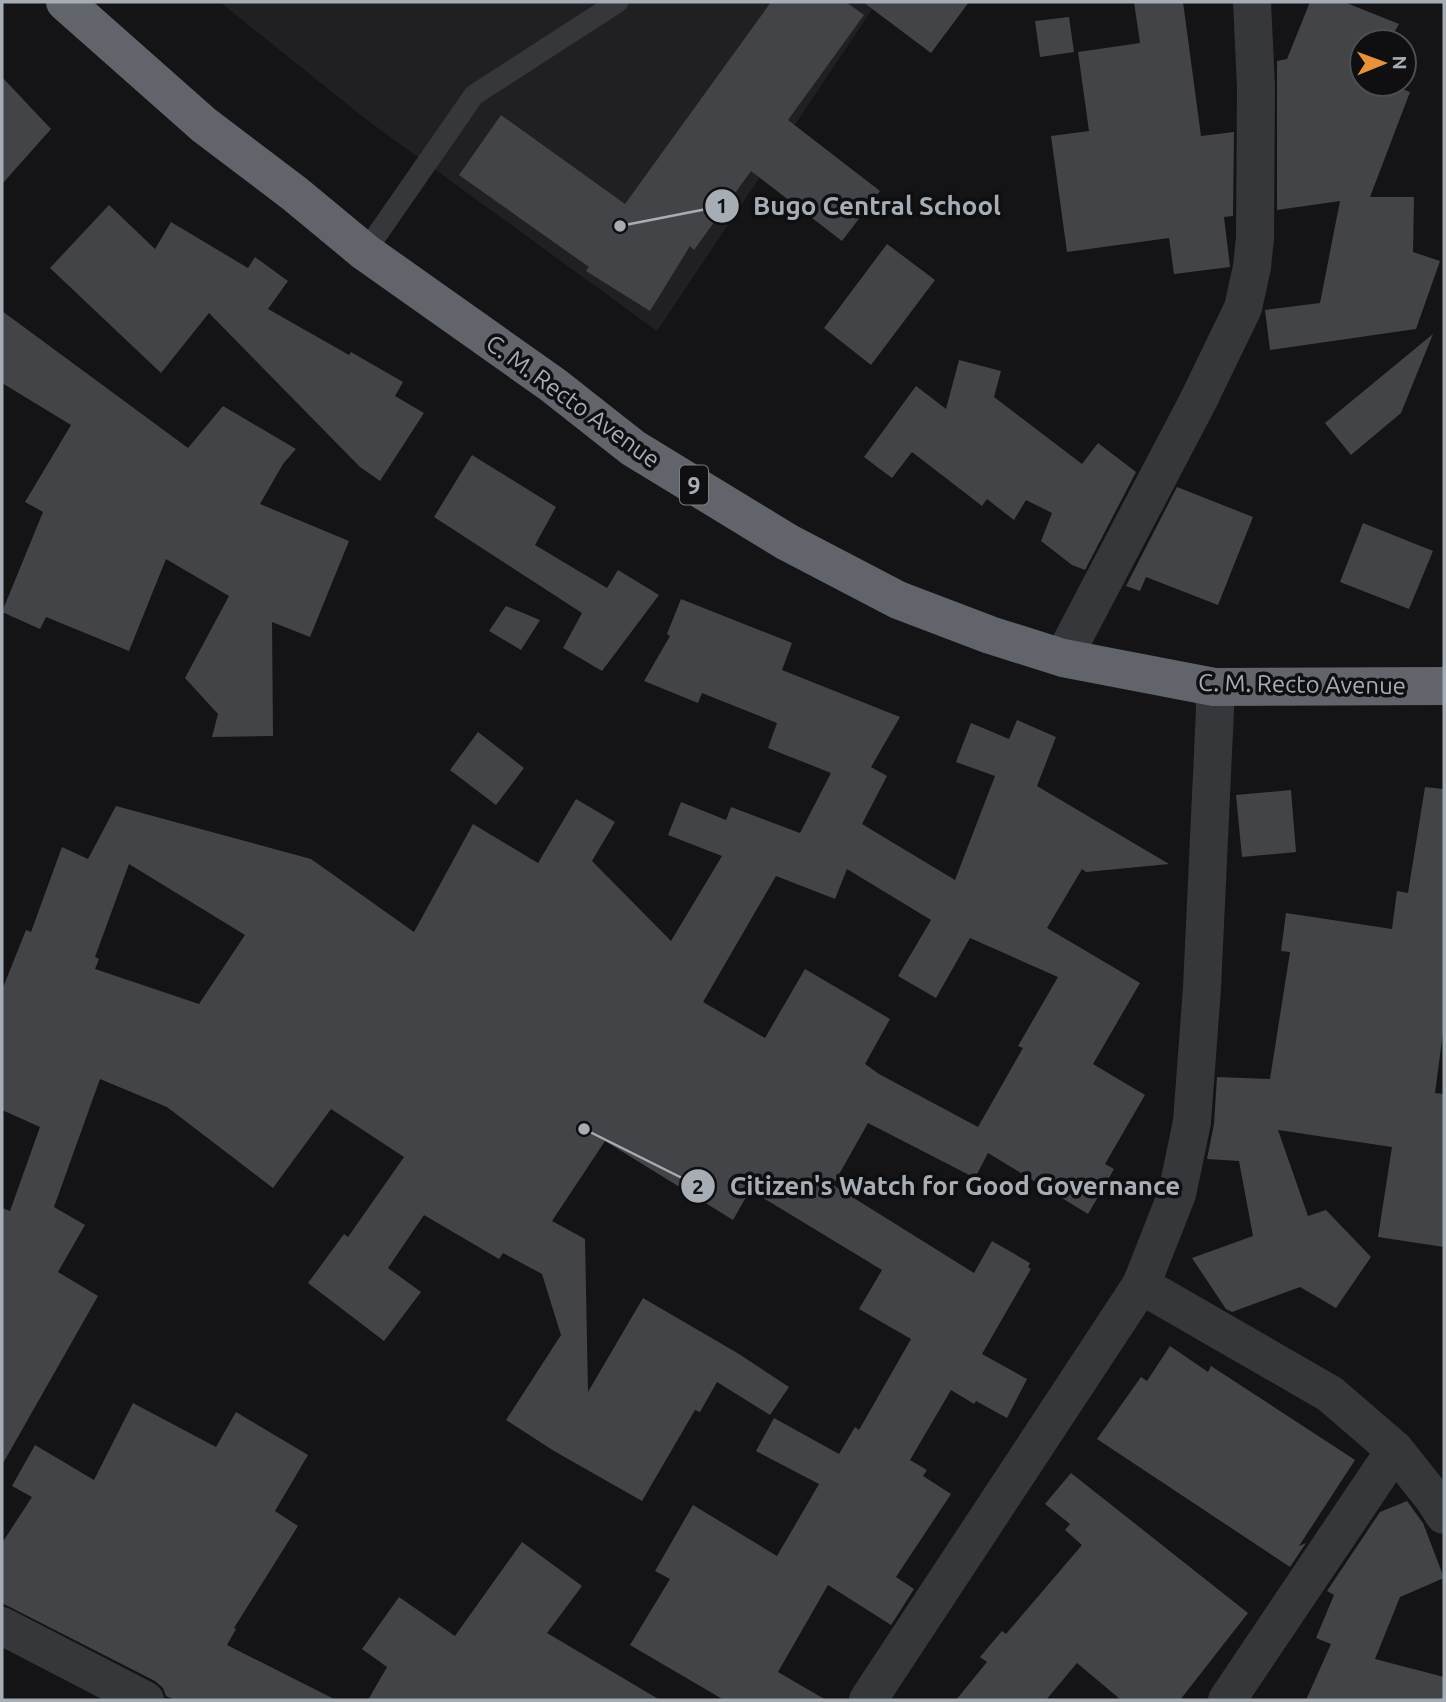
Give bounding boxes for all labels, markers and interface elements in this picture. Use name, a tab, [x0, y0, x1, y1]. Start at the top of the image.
north arrow	[1348, 28, 1418, 98]
text: N	[1389, 55, 1411, 70]
callout: Bugo Central School	[704, 182, 1015, 229]
text: Bugo Central School	[753, 191, 1001, 220]
text: 1	[716, 193, 728, 217]
street label: C. M. Recto Avenue	[481, 329, 665, 473]
road number: 9	[680, 466, 708, 505]
street label: C. M. Recto Avenue	[1198, 669, 1406, 699]
callout: Citizen's Watch for Good Governance	[681, 1163, 1194, 1210]
text: Citizen's Watch for Good Governance	[730, 1171, 1180, 1200]
text: 2	[692, 1174, 704, 1198]

